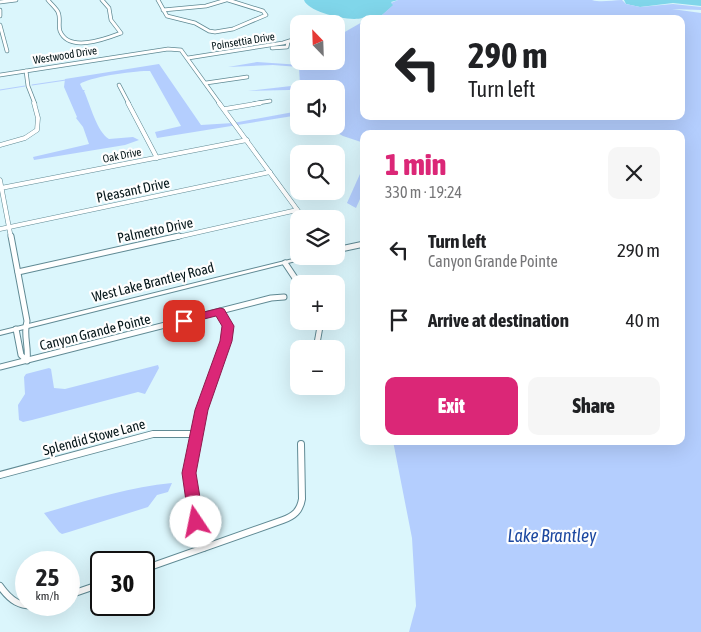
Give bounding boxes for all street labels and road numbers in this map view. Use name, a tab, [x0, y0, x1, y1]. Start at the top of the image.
street label: Poinsettia Drive	[210, 30, 276, 52]
street label: Westwood Drive	[32, 44, 98, 66]
street label: Oak Drive	[102, 145, 142, 165]
street label: Pleasant Drive	[95, 174, 171, 206]
street label: Palmetto Drive	[116, 214, 194, 246]
street label: West Lake Brantley Road	[90, 259, 216, 305]
street label: Canyon Grande Pointe	[38, 311, 152, 353]
street label: Splendid Stowe Lane	[41, 416, 147, 458]

